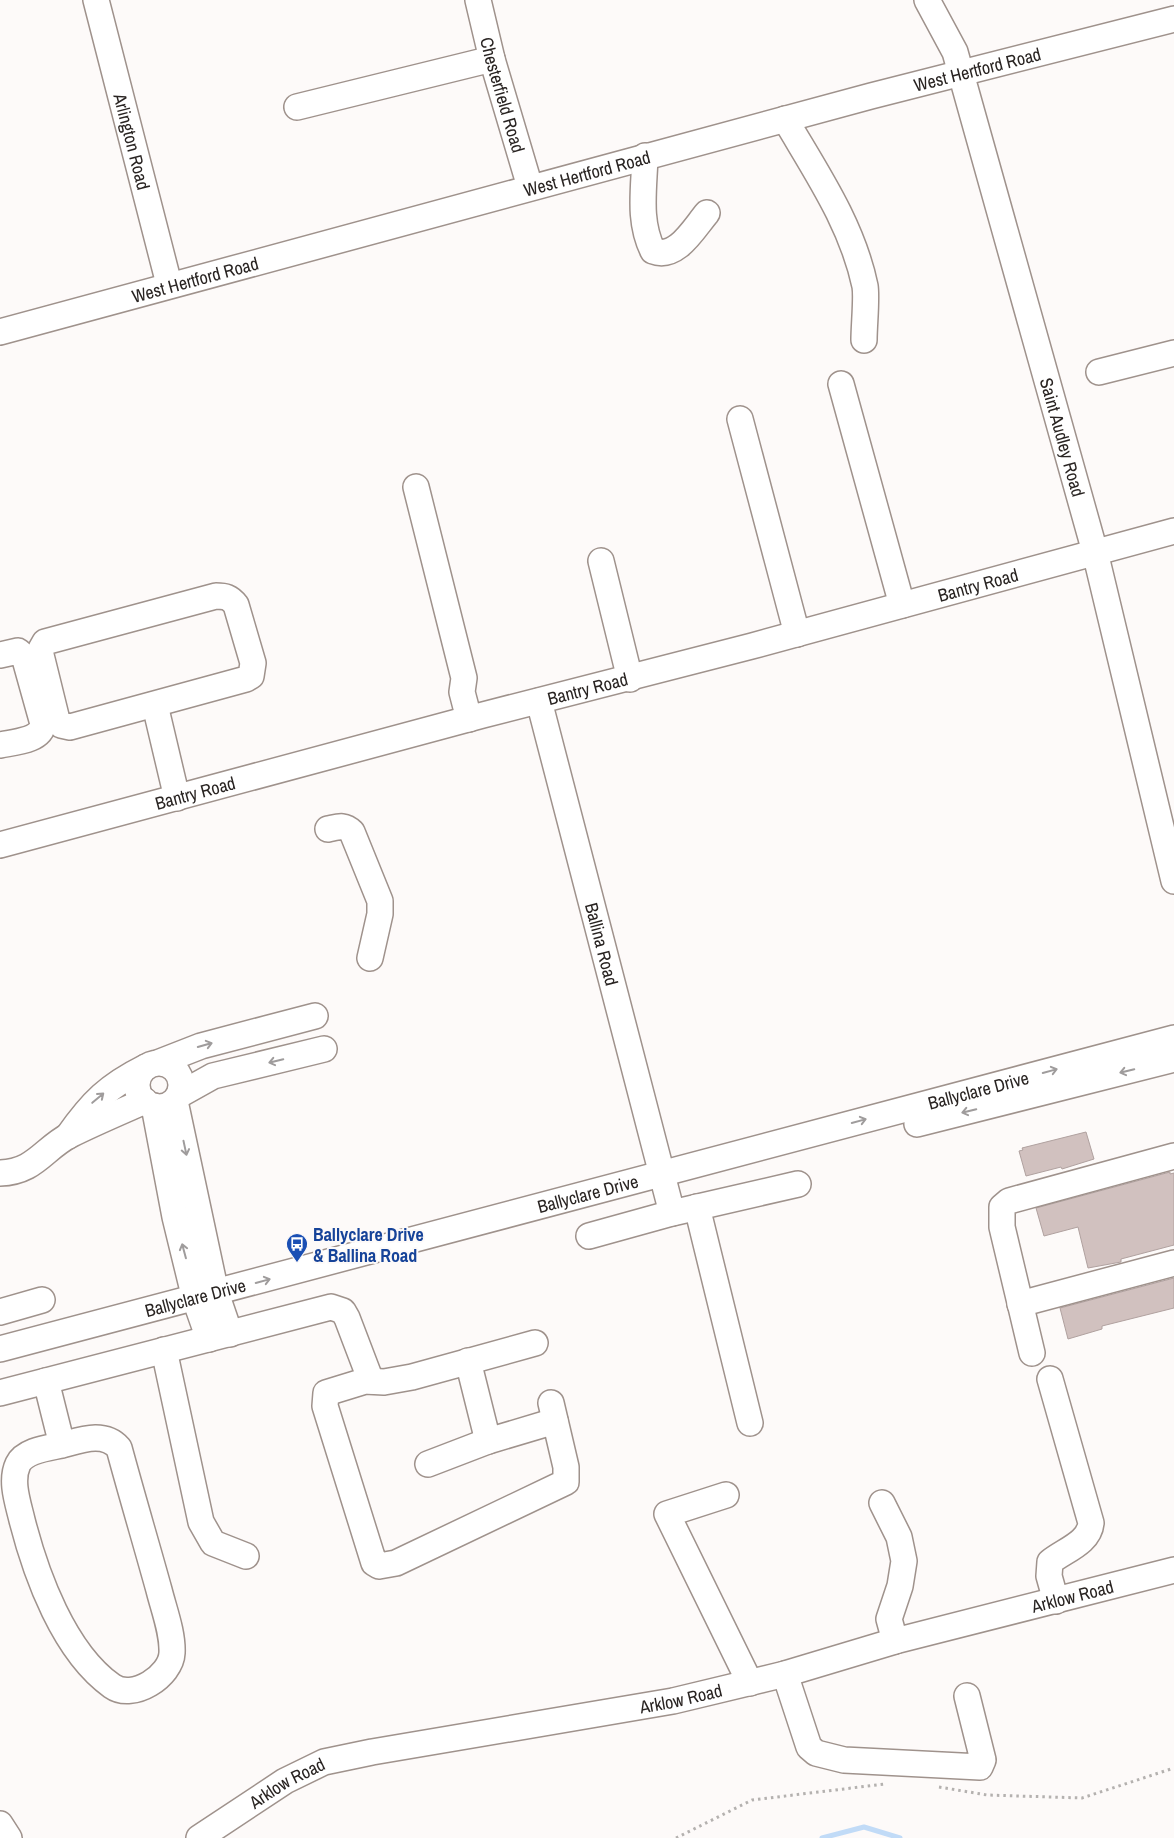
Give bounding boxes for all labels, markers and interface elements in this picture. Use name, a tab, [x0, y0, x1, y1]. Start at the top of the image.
street label: Chesterfield Road	[475, 35, 532, 155]
street label: West Hertford Road	[911, 41, 1043, 97]
street label: Arlington Road	[108, 90, 157, 192]
street label: West Hertford Road	[521, 144, 653, 202]
street label: West Hertford Road	[129, 250, 261, 308]
street label: Saint Audley Road	[1034, 375, 1091, 499]
street label: Bantry Road	[935, 562, 1021, 607]
street label: Bantry Road	[545, 666, 630, 711]
street label: Bantry Road	[152, 770, 238, 815]
street label: Ballina Road	[579, 900, 625, 988]
one-way arrow	[197, 1040, 213, 1050]
one-way arrow	[269, 1057, 285, 1066]
street label: Ballyclare Drive	[925, 1065, 1031, 1115]
one-way arrow	[1042, 1066, 1058, 1075]
one-way arrow	[1119, 1067, 1135, 1076]
one-way arrow	[91, 1093, 104, 1104]
one-way arrow	[962, 1106, 978, 1116]
one-way arrow	[851, 1116, 867, 1125]
one-way arrow	[181, 1140, 190, 1156]
street label: Ballyclare Drive	[535, 1168, 641, 1219]
place label: Ballyclare Drive & Ballina Road	[313, 1222, 424, 1268]
bus stop icon: Ballyclare Drive & Ballina Road	[285, 1232, 309, 1263]
one-way arrow	[179, 1244, 188, 1260]
street label: Ballyclare Drive	[142, 1272, 248, 1323]
one-way arrow	[254, 1275, 270, 1285]
street label: Arklow Road	[1028, 1573, 1116, 1619]
street label: Arklow Road	[637, 1677, 725, 1719]
street label: Arklow Road	[243, 1751, 329, 1815]

